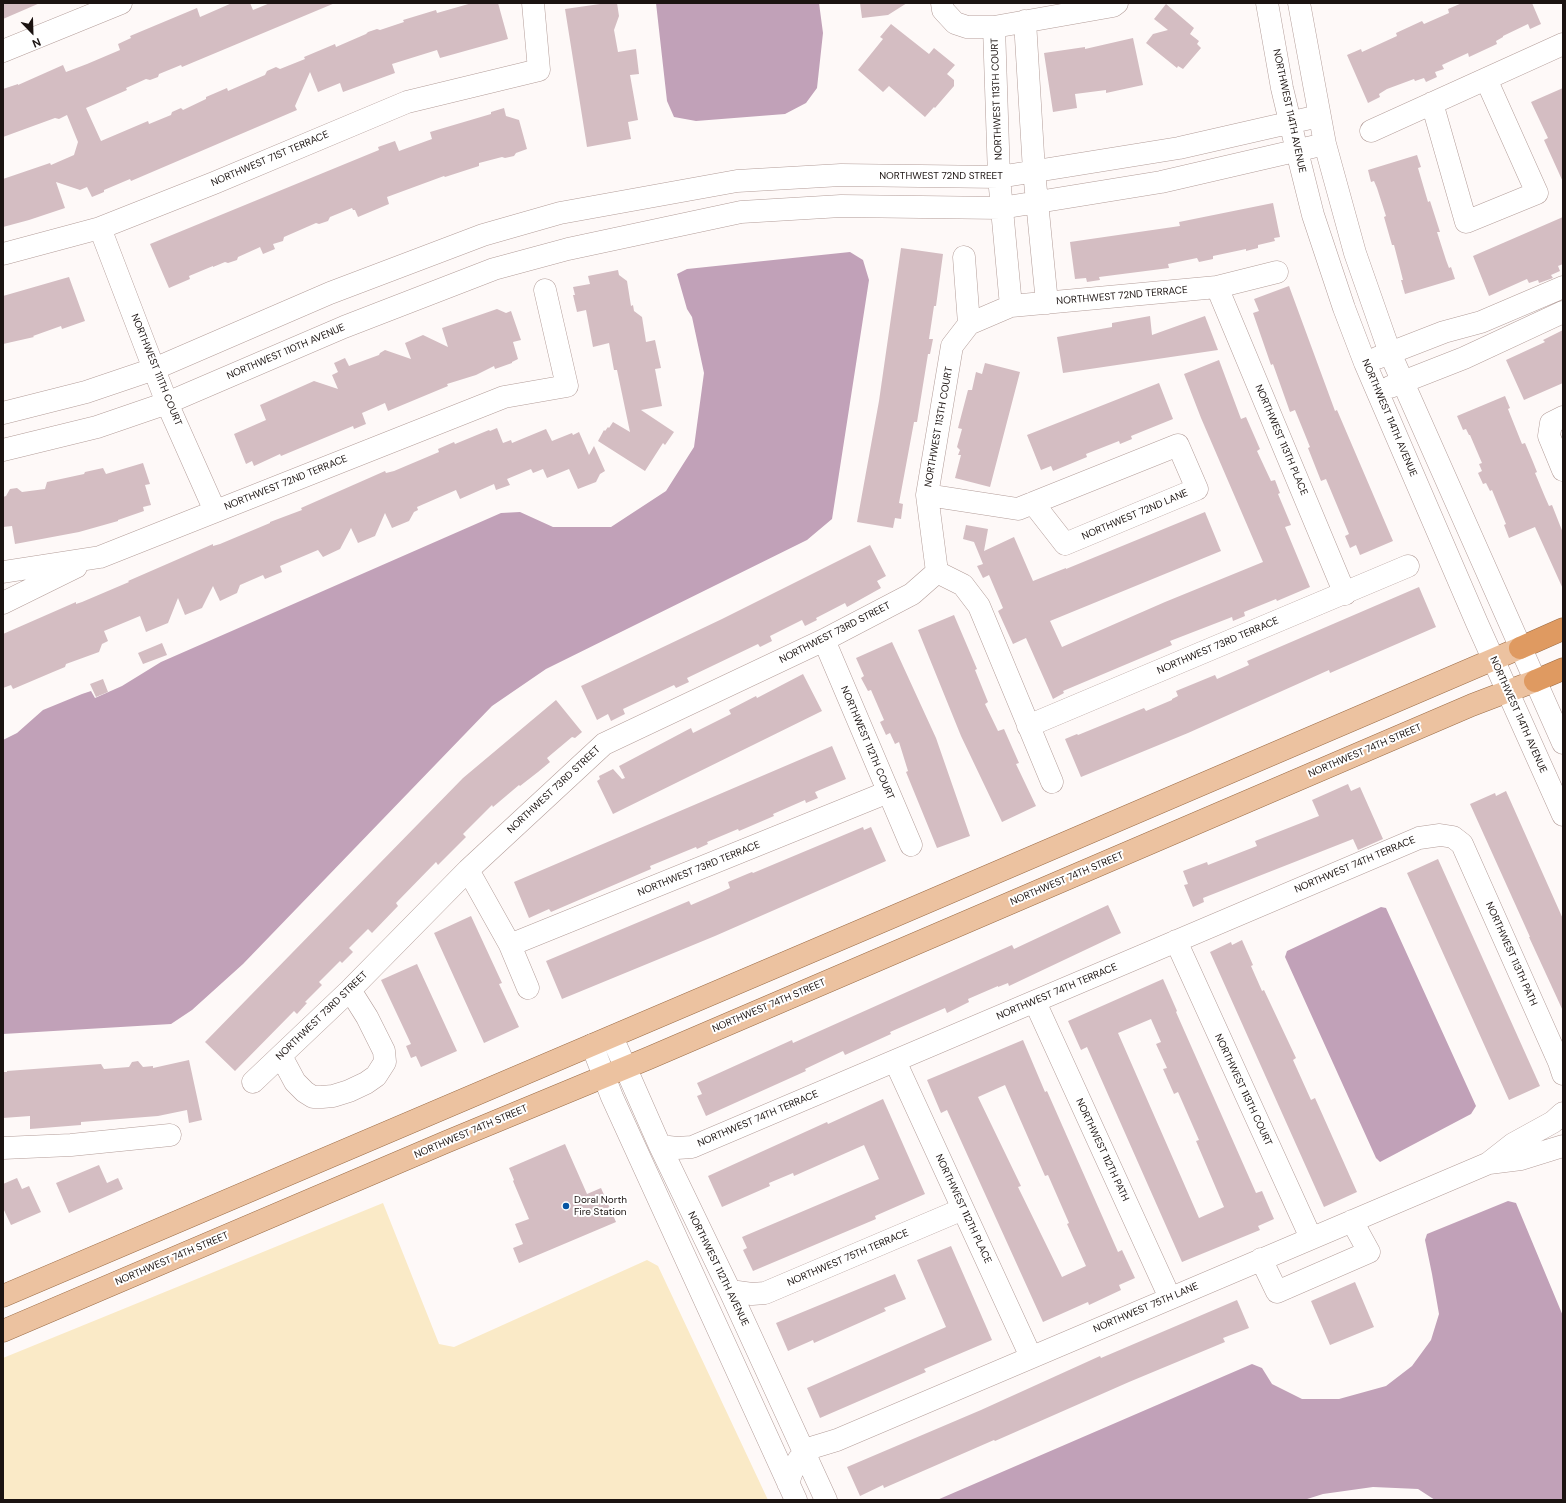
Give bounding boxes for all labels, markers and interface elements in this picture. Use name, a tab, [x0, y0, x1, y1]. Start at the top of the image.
north arrow	[12, 12, 52, 52]
text: N	[30, 35, 43, 51]
street label: NORTHWEST 113TH COURT	[989, 38, 1005, 160]
street label: NORTHWEST 114TH AVENUE	[1270, 48, 1308, 174]
street label: NORTHWEST 71ST TERRACE	[209, 129, 331, 189]
street label: NORTHWEST 72ND STREET	[879, 170, 1003, 182]
street label: NORTHWEST 72ND TERRACE	[1056, 284, 1188, 308]
street label: NORTHWEST 111TH COURT	[128, 312, 184, 428]
street label: NORTHWEST 110TH AVENUE	[225, 322, 347, 382]
street label: NORTHWEST 114TH AVENUE	[1359, 358, 1419, 478]
street label: NORTHWEST 113TH COURT	[922, 366, 956, 488]
street label: NORTHWEST 113TH PLACE	[1252, 383, 1310, 497]
street label: NORTHWEST 72ND TERRACE	[223, 453, 349, 513]
street label: NORTHWEST 72ND LANE	[1080, 487, 1190, 543]
street label: NORTHWEST 73RD STREET	[778, 600, 892, 666]
street label: NORTHWEST 73RD TERRACE	[1155, 615, 1281, 677]
street label: NORTHWEST 114TH AVENUE	[1487, 655, 1549, 775]
street label: NORTHWEST 112TH COURT	[838, 684, 896, 802]
street label: NORTHWEST 74TH STREET	[1307, 722, 1423, 780]
street label: NORTHWEST 73RD STREET	[505, 744, 603, 836]
street label: NORTHWEST 74TH TERRACE	[1293, 834, 1417, 896]
street label: NORTHWEST 73RD TERRACE	[636, 839, 762, 899]
street label: NORTHWEST 74TH STREET	[1009, 850, 1125, 908]
street label: NORTHWEST 113TH PATH	[1483, 900, 1539, 1008]
street label: NORTHWEST 74TH TERRACE	[995, 961, 1119, 1023]
street label: NORTHWEST 73RD STREET	[274, 969, 370, 1063]
street label: NORTHWEST 74TH STREET	[711, 977, 827, 1035]
street label: NORTHWEST 113TH COURT	[1212, 1032, 1274, 1148]
street label: NORTHWEST 74TH TERRACE	[696, 1088, 820, 1150]
street label: NORTHWEST 112TH PATH	[1073, 1097, 1131, 1203]
street label: NORTHWEST 74TH STREET	[413, 1103, 529, 1161]
street label: NORTHWEST 112TH PLACE	[932, 1152, 994, 1266]
place label: Doral North Fire Station	[574, 1194, 627, 1218]
marker: Doral North Fire Station	[561, 1201, 571, 1211]
street label: NORTHWEST 112TH AVENUE	[685, 1210, 751, 1328]
street label: NORTHWEST 75TH TERRACE	[786, 1227, 910, 1289]
street label: NORTHWEST 74TH STREET	[114, 1230, 230, 1288]
street label: NORTHWEST 75TH LANE	[1092, 1280, 1200, 1336]

